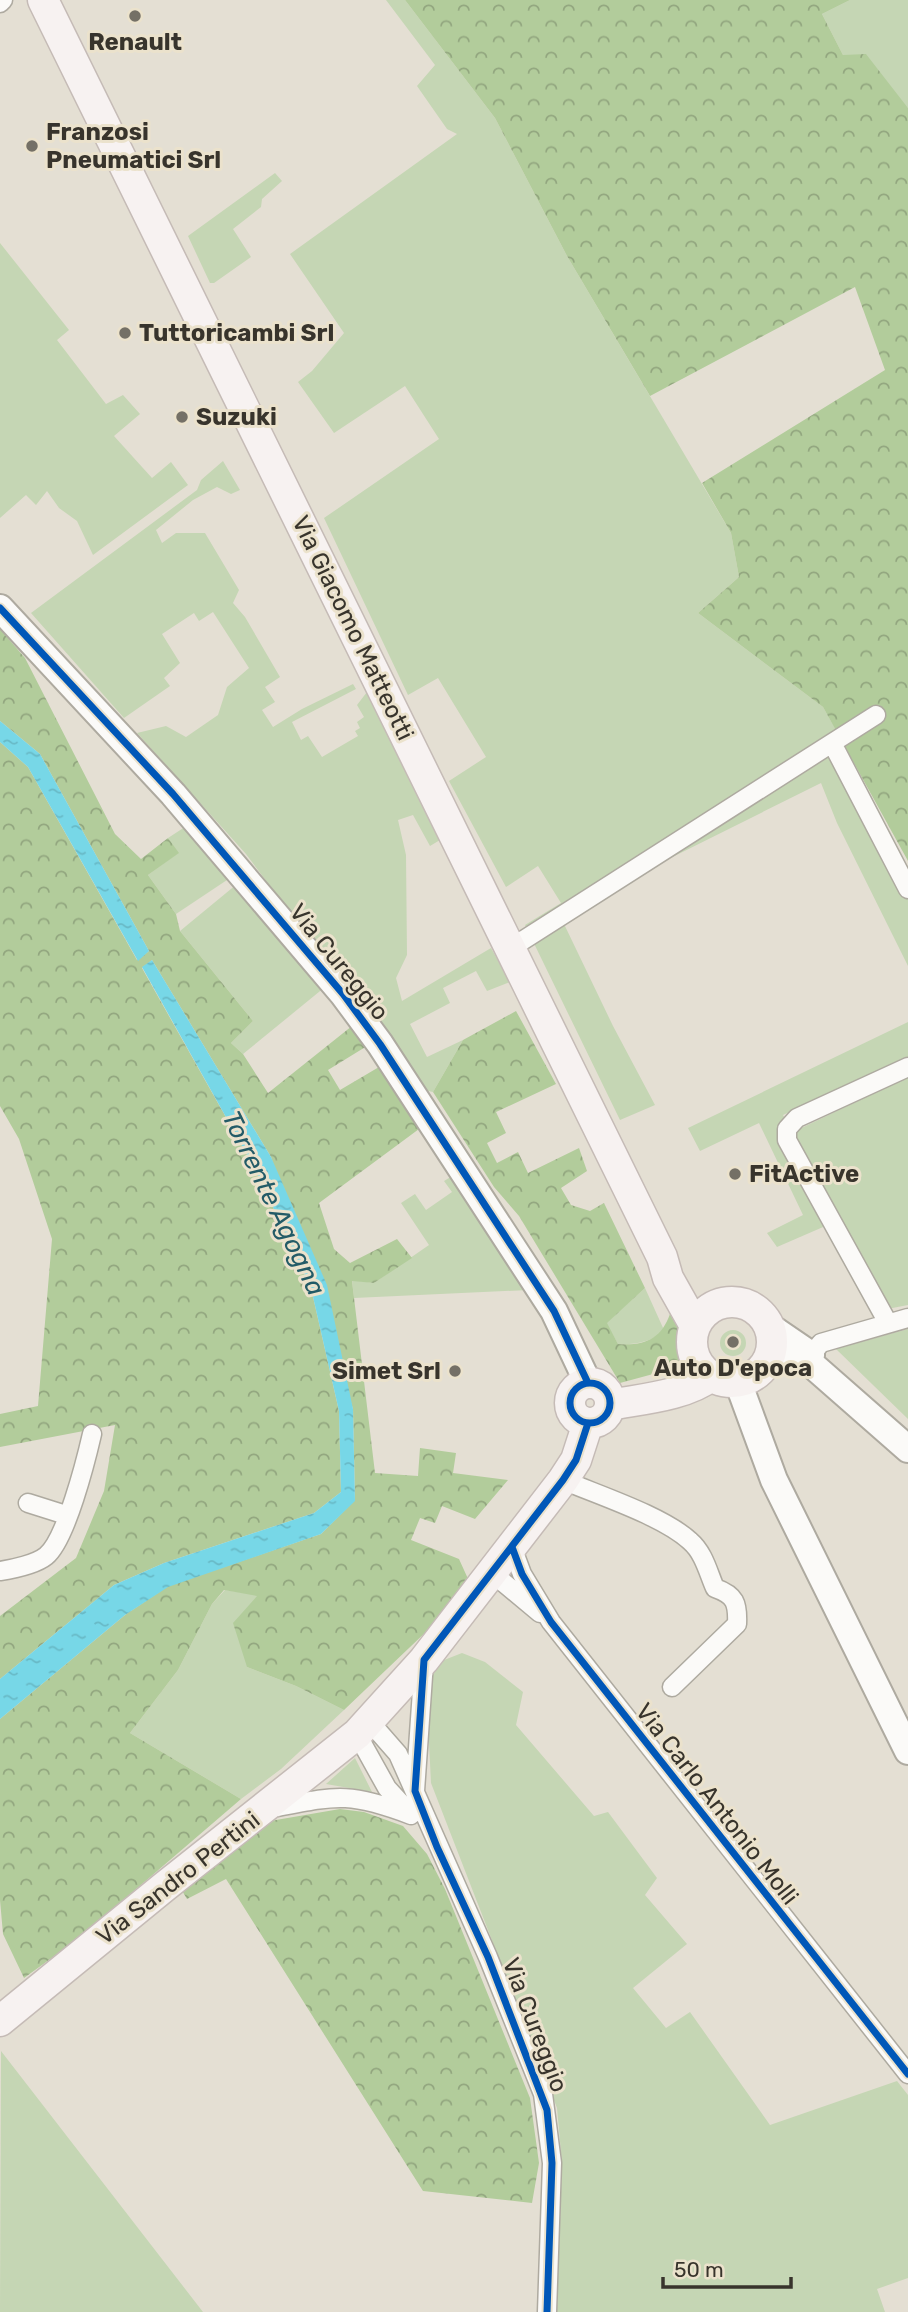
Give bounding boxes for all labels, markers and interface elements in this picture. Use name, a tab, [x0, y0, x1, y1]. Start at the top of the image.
marker: Renault	[127, 8, 143, 24]
place label: Renault	[88, 28, 182, 56]
place label: Franzosi Pneumatici Srl	[46, 118, 221, 174]
marker: Franzosi Pneumatici Srl	[24, 138, 40, 154]
place label: Tuttoricambi Srl	[139, 319, 334, 347]
marker: Tuttoricambi Srl	[117, 325, 133, 341]
place label: Suzuki	[196, 403, 277, 431]
marker: Suzuki	[174, 409, 190, 425]
street label: Via Giacomo Matteotti	[286, 511, 420, 745]
street label: Via Cureggio	[284, 898, 394, 1026]
water label: Torrente Agogna	[215, 1106, 332, 1301]
place label: FitActive	[749, 1160, 859, 1188]
marker: FitActive	[727, 1166, 743, 1182]
marker: Auto D'epoca	[725, 1334, 741, 1350]
place label: Auto D'epoca	[654, 1354, 812, 1382]
place label: Simet Srl	[332, 1357, 441, 1385]
marker: Simet Srl	[447, 1363, 463, 1379]
street label: Via Carlo Antonio Molli	[630, 1698, 804, 1910]
street label: Via Sandro Pertini	[91, 1806, 265, 1950]
street label: Via Cureggio	[497, 1954, 573, 2096]
scale bar	[663, 2246, 791, 2290]
text: 50 m	[674, 2257, 724, 2282]

